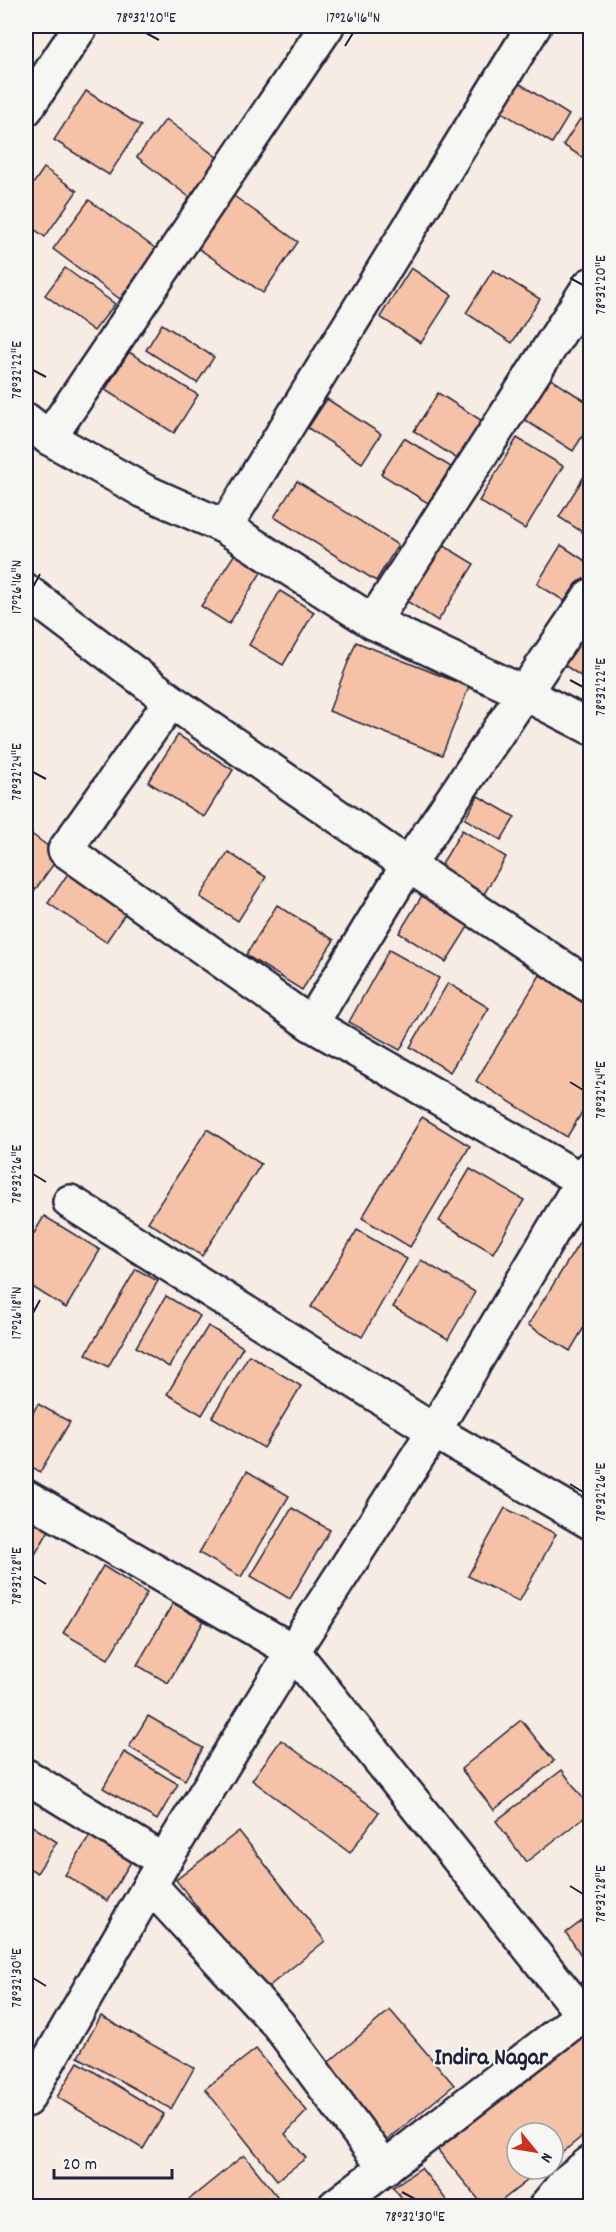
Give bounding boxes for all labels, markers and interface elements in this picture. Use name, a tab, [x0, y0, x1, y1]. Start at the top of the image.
text: 78°32'20"E	[116, 8, 176, 30]
text: 17°26'16"N	[326, 8, 380, 30]
text: 78°32'20"E	[591, 255, 613, 315]
text: 78°32'22"E	[7, 341, 29, 399]
text: 17°26'16"N	[7, 560, 29, 614]
text: 78°32'22"E	[591, 658, 613, 716]
text: 78°32'24"E	[7, 743, 29, 801]
text: 78°32'24"E	[591, 1061, 613, 1119]
text: 78°32'26"E	[7, 1144, 29, 1203]
text: 17°26'18"N	[7, 1287, 29, 1339]
text: 78°32'26"E	[591, 1462, 613, 1521]
text: 78°32'28"E	[7, 1547, 29, 1605]
text: 78°32'28"E	[591, 1865, 613, 1923]
text: 78°32'30"E	[7, 1948, 29, 2008]
district label: Indira Nagar	[434, 2042, 549, 2076]
north arrow	[505, 2121, 565, 2181]
scale bar	[54, 2142, 172, 2180]
text: N	[534, 2148, 558, 2167]
text: 20 m	[63, 2153, 97, 2178]
text: 78°32'30"E	[385, 2207, 445, 2229]

